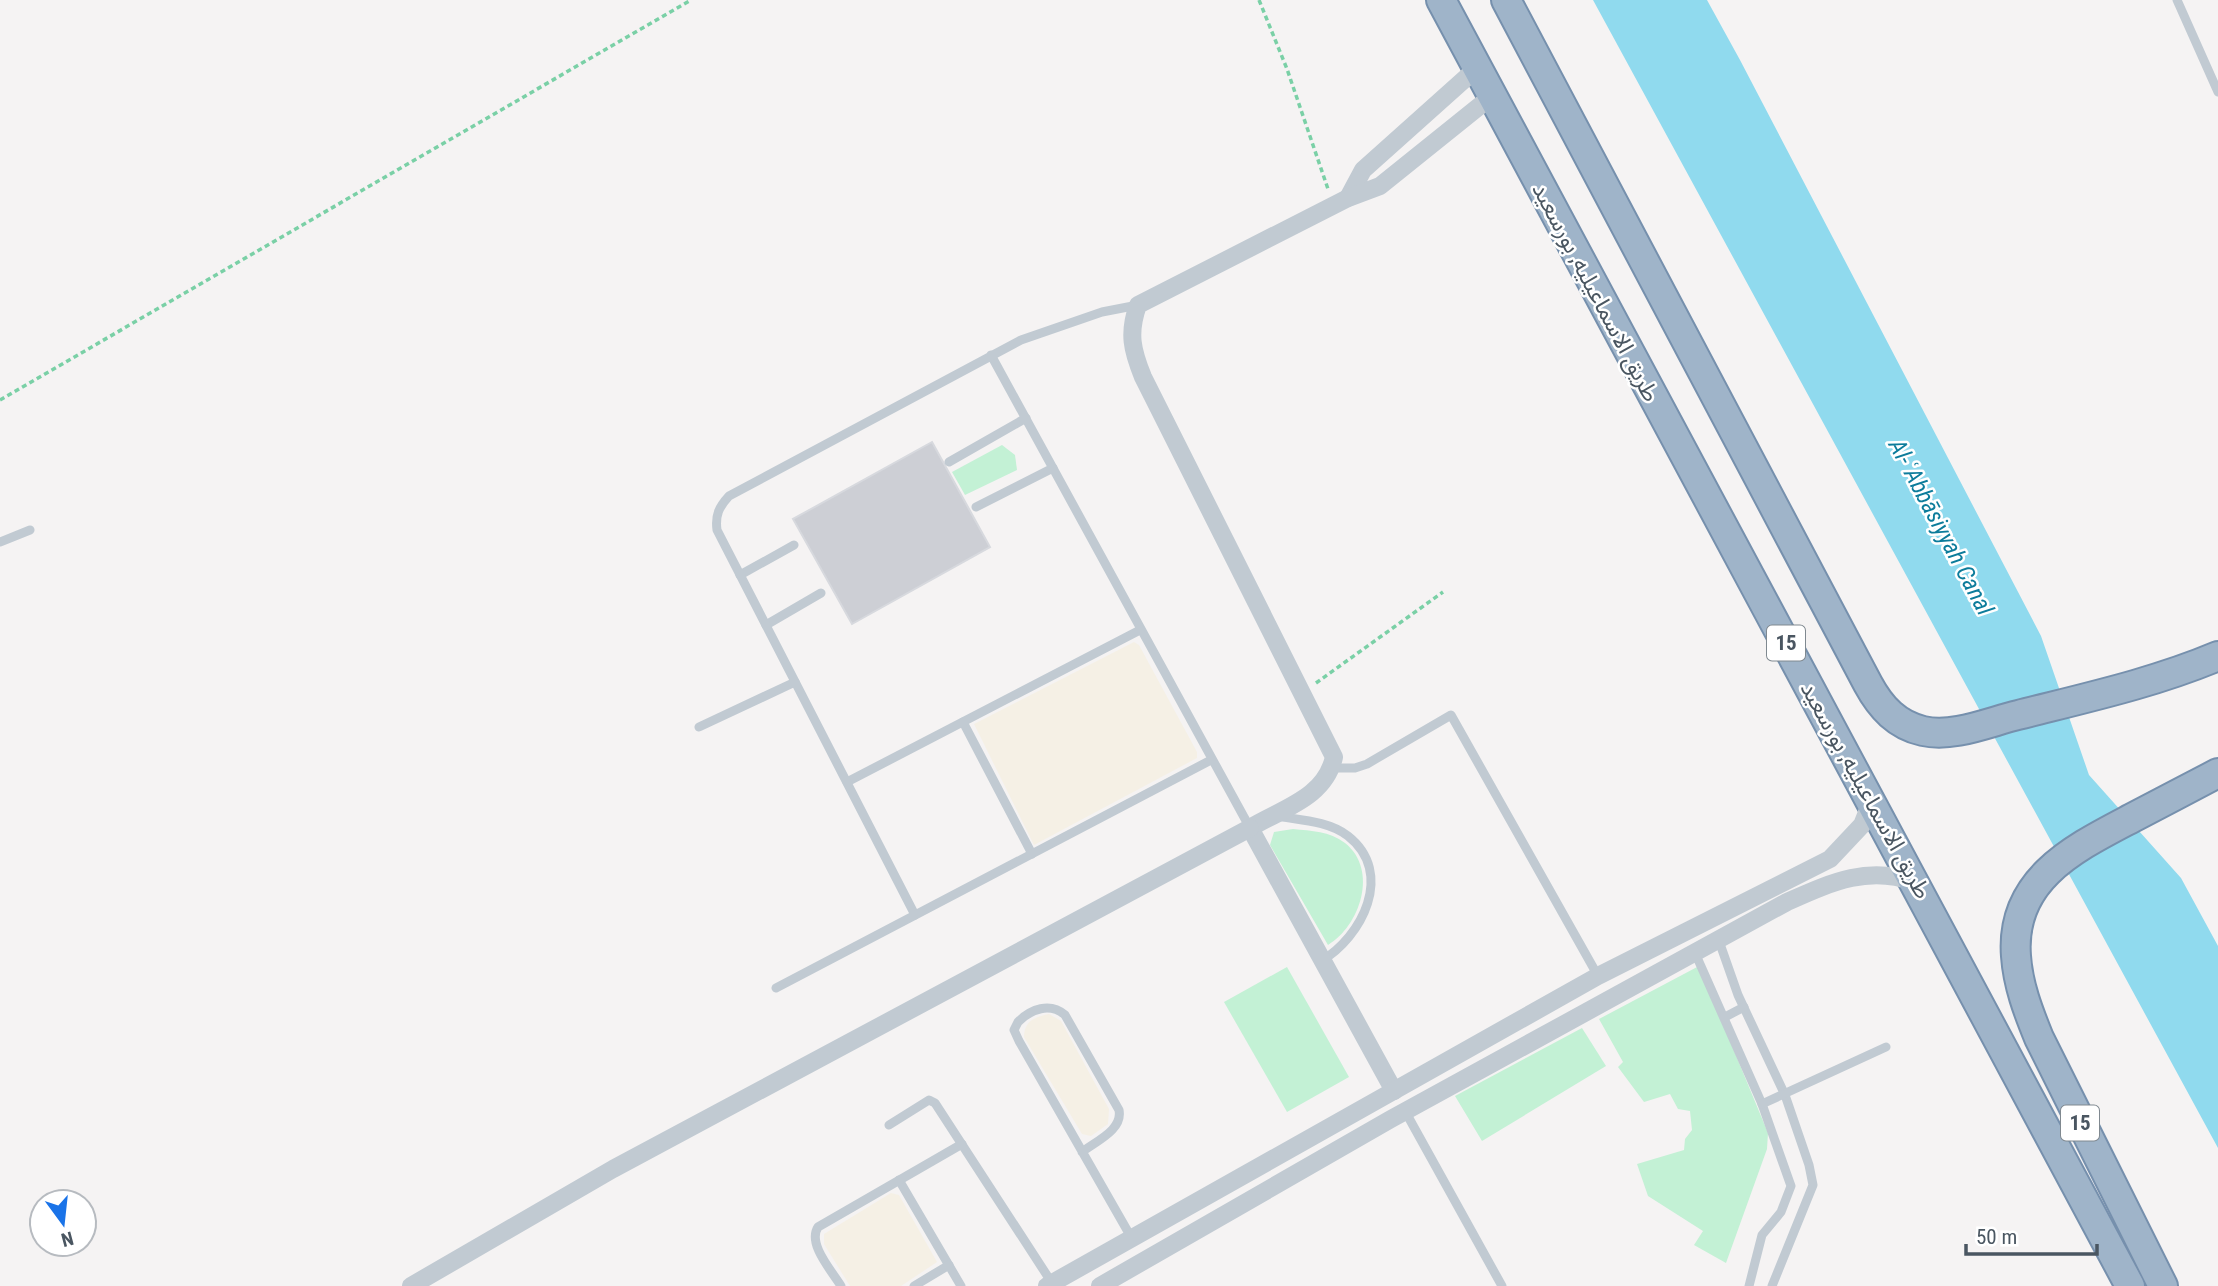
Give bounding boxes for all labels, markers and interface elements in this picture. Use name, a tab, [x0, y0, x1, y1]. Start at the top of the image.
street label: طريق الاسماعيليه, بورسعيد	[1526, 178, 1665, 406]
water label: Al-ʿAbbāsiyyah Canal	[1882, 433, 1999, 620]
road number: 15	[1767, 626, 1805, 660]
street label: طريق الاسماعيليه, بورسعيد	[1795, 677, 1936, 903]
road number: 15	[2061, 1106, 2099, 1140]
north arrow	[28, 1188, 98, 1258]
scale bar	[1966, 1212, 2097, 1256]
text: 50 m	[1976, 1225, 2017, 1249]
text: N	[59, 1226, 76, 1252]

